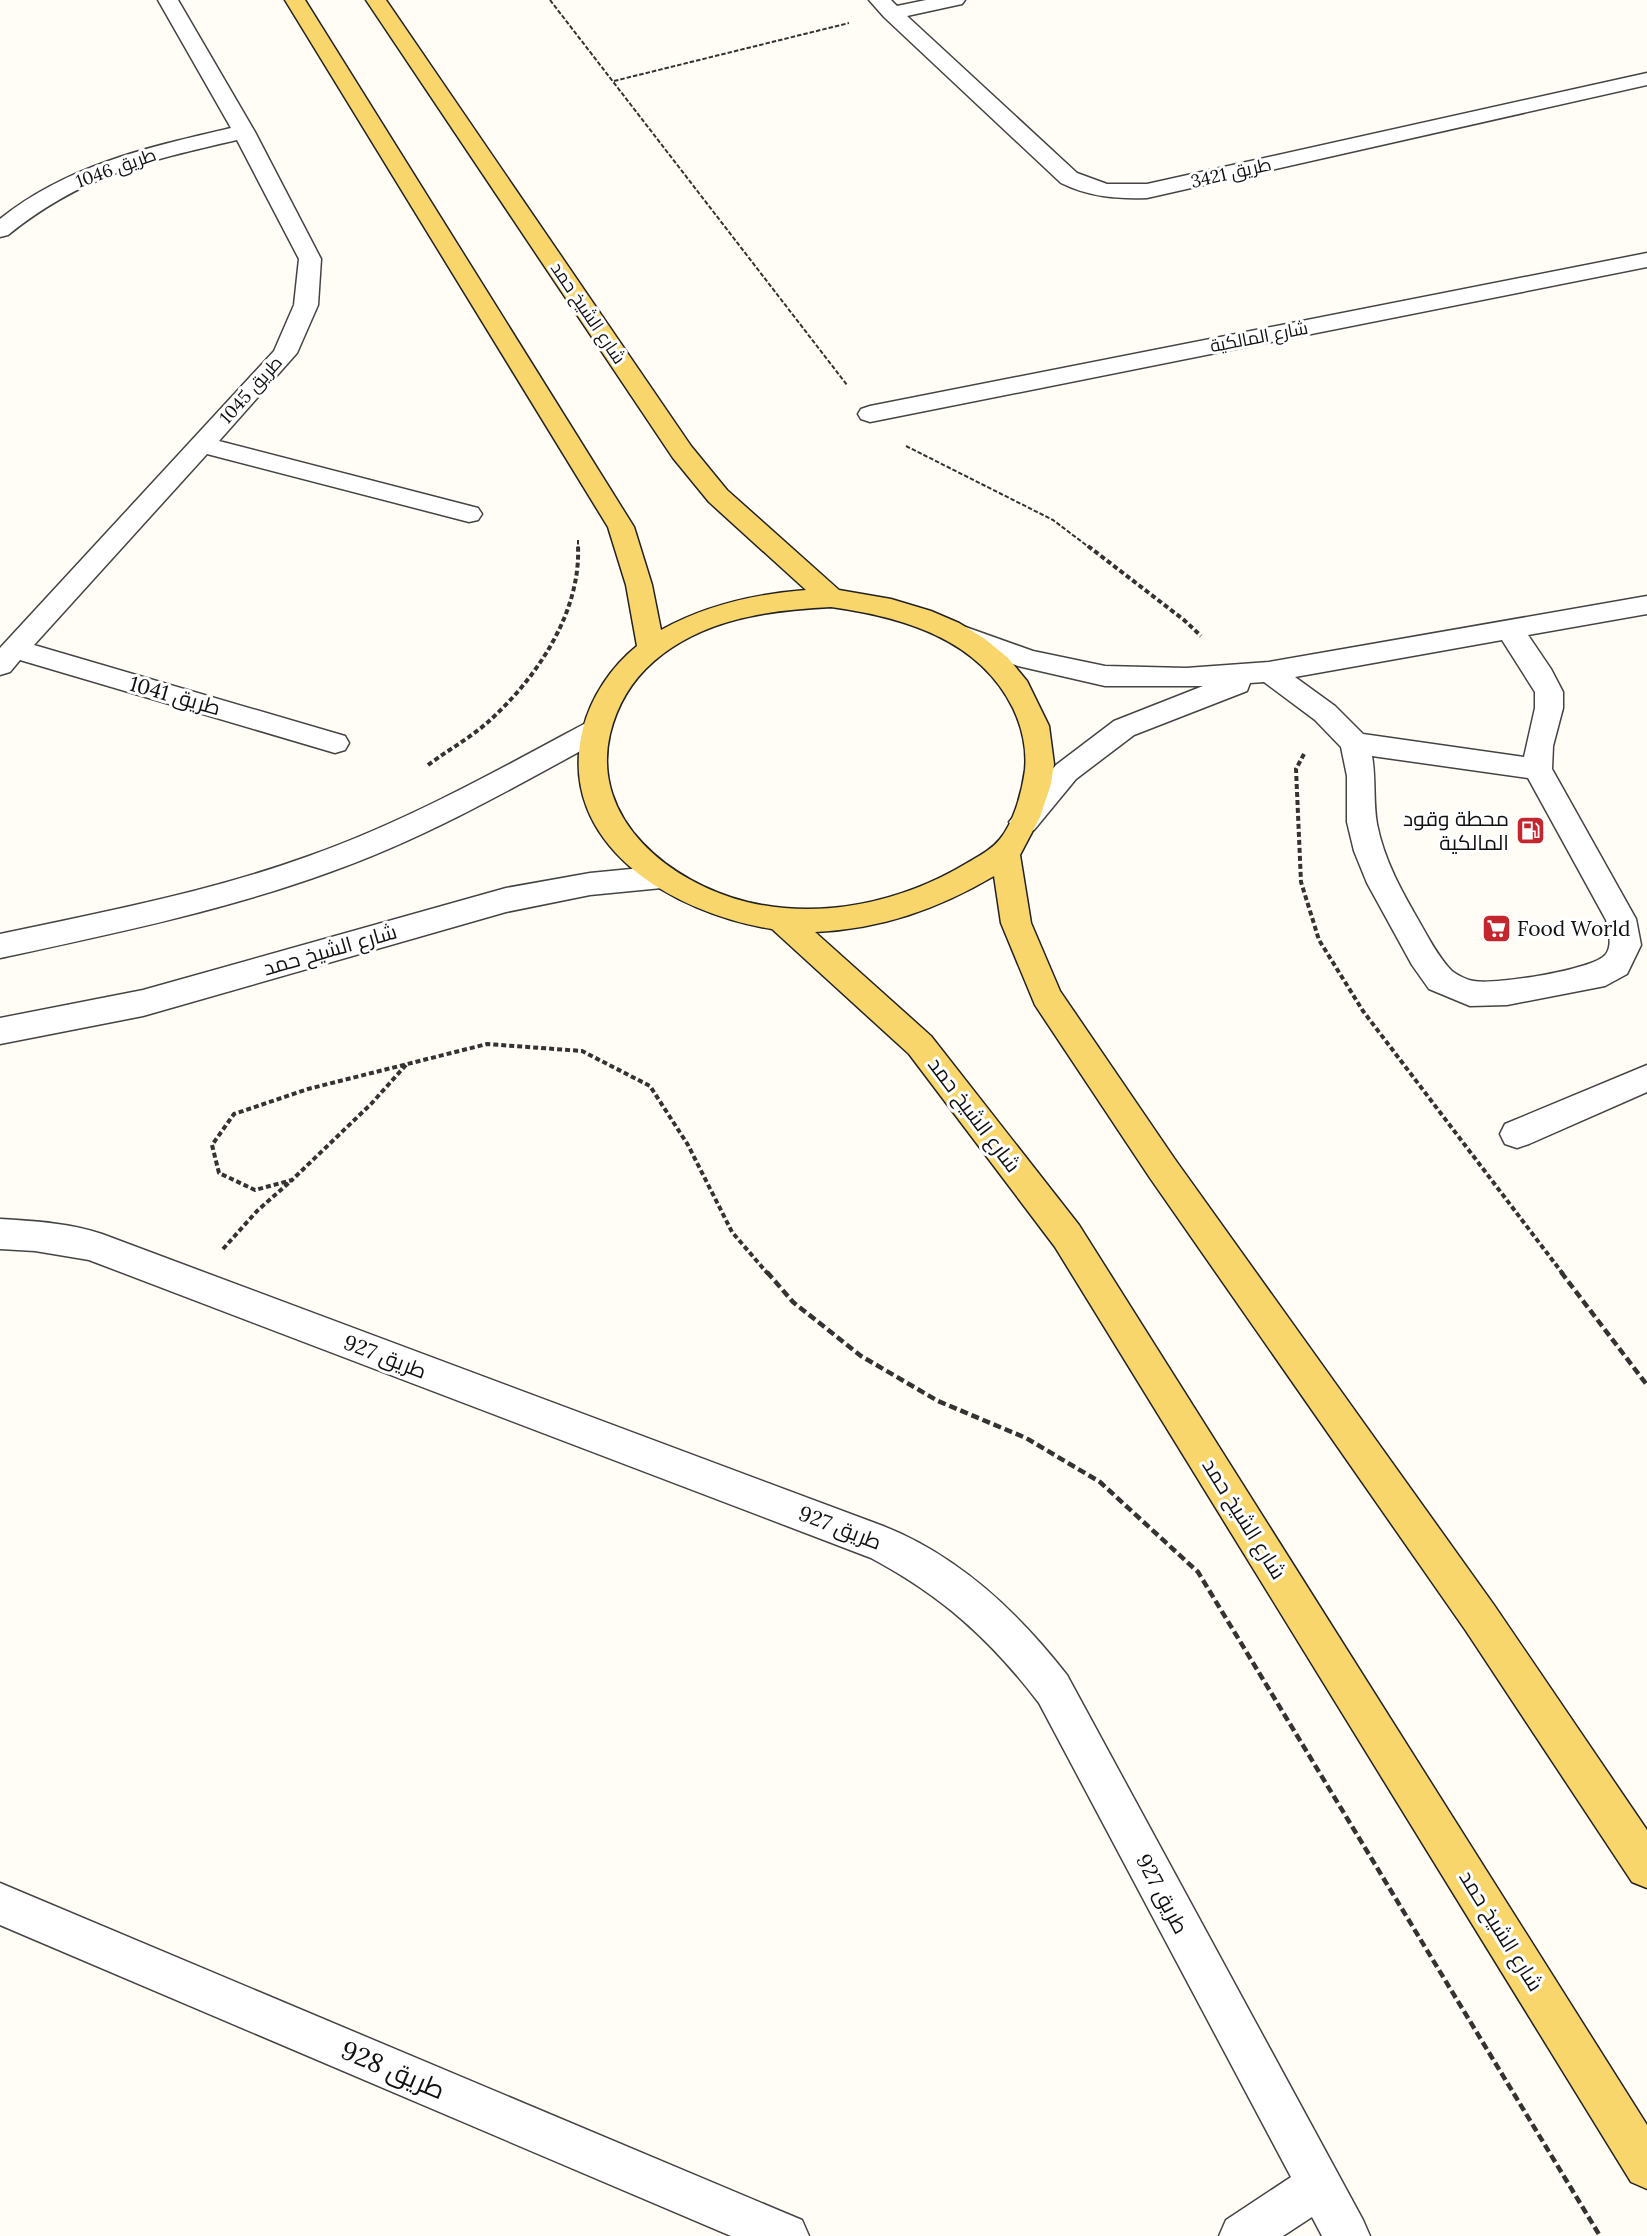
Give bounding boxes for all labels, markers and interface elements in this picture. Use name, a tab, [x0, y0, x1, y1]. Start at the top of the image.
street label: طريق 1046	[73, 142, 159, 194]
street label: طريق 3421	[1188, 152, 1274, 194]
street label: شارع الشيخ حمد	[545, 257, 631, 369]
street label: شارع المالكية	[1208, 316, 1310, 358]
street label: طريق 1045	[214, 351, 288, 429]
street label: طريق 1041	[127, 670, 224, 721]
place label: محطة وقود المالكية	[1403, 805, 1509, 856]
fuel station icon: محطة وقود المالكية	[1514, 815, 1546, 847]
supermarket icon: Food World	[1480, 913, 1512, 945]
place label: Food World	[1517, 915, 1630, 942]
street label: شارع الشيخ حمد	[260, 918, 400, 982]
street label: شارع الشيخ حمد	[921, 1052, 1027, 1178]
street label: طريق 927	[340, 1328, 430, 1385]
street label: شارع الشيخ حمد	[1196, 1453, 1292, 1585]
street label: طريق 927	[795, 1499, 885, 1556]
street label: طريق 927	[1130, 1849, 1195, 1938]
street label: شارع الشيخ حمد	[1453, 1865, 1549, 1997]
street label: طريق 928	[336, 2033, 450, 2106]

